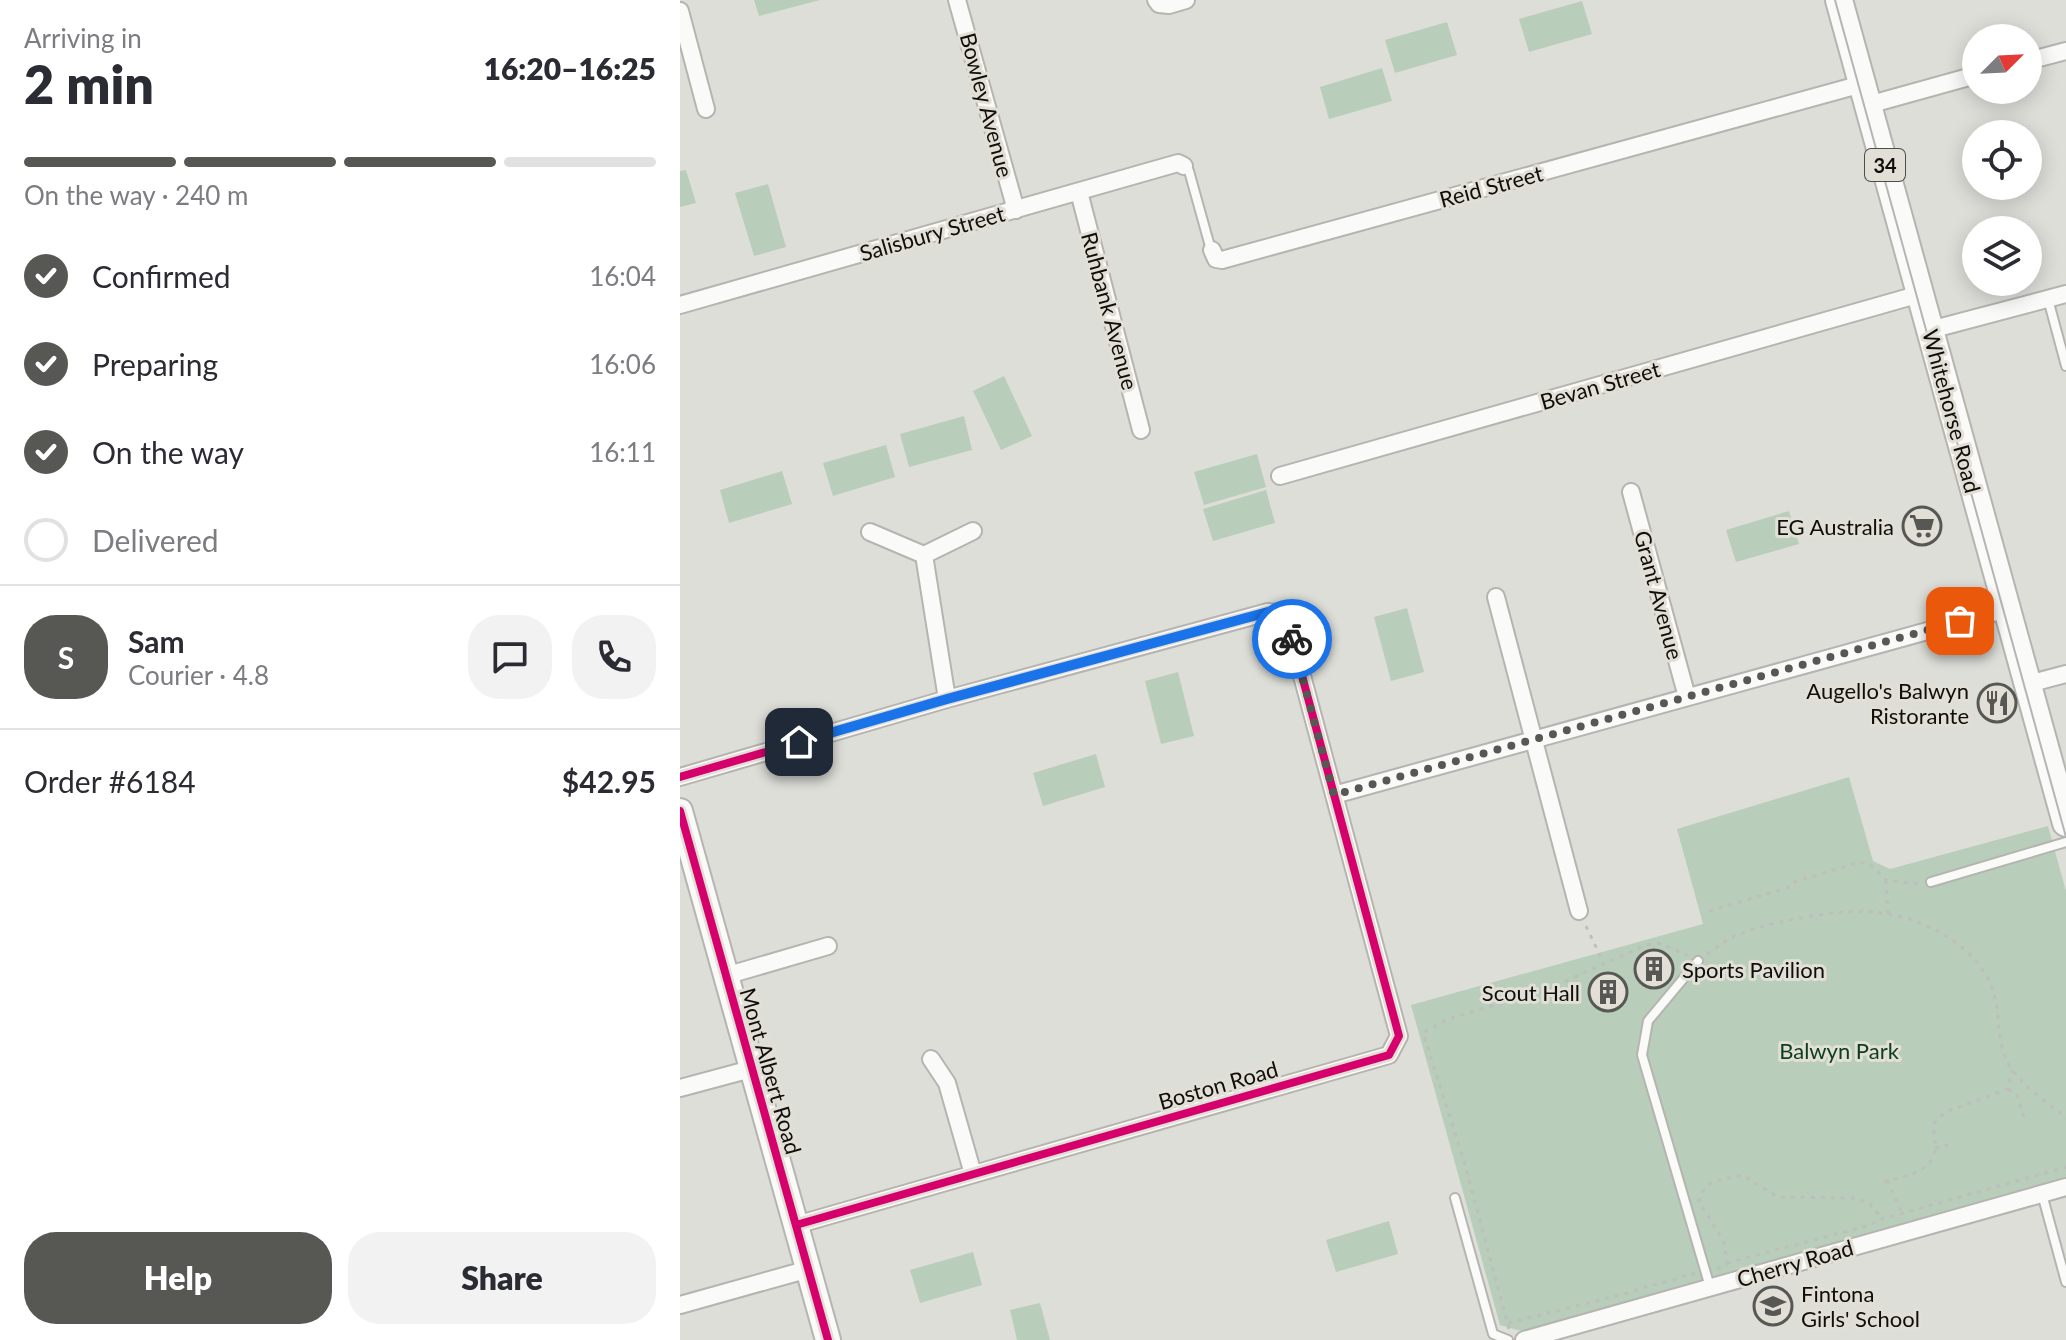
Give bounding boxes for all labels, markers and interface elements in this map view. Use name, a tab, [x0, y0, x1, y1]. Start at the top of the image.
text: Arriving in	[24, 22, 142, 54]
north arrow	[1962, 24, 2042, 104]
map controls	[1962, 24, 2042, 296]
street label: Bowley Avenue	[955, 30, 1019, 180]
text: 16:20–16:25	[483, 50, 656, 86]
text: 2 min	[24, 53, 154, 115]
button: locate	[1962, 120, 2042, 200]
road number: 34	[1865, 149, 1905, 181]
street label: Reid Street	[1436, 159, 1546, 213]
text: On the way · 240 m	[24, 179, 248, 211]
street label: Salisbury Street	[856, 199, 1008, 267]
button: layers	[1962, 216, 2042, 296]
street label: Ruhbank Avenue	[1076, 229, 1144, 393]
icon: check	[24, 254, 68, 298]
text: Confirmed	[92, 258, 231, 294]
text: 16:04	[589, 260, 656, 292]
street label: Whitehorse Road	[1917, 326, 1987, 496]
icon: check	[24, 342, 68, 386]
text: Preparing	[92, 346, 218, 382]
text: 16:06	[589, 348, 656, 380]
street label: Bevan Street	[1537, 355, 1663, 415]
icon: check	[24, 430, 68, 474]
text: On the way	[92, 434, 244, 470]
text: 16:11	[589, 436, 656, 468]
supermarket icon: EG Australia	[1901, 505, 1943, 547]
place label: EG Australia	[1776, 513, 1894, 540]
text: Delivered	[92, 522, 219, 558]
street label: Grant Avenue	[1629, 528, 1689, 662]
pin	[1926, 587, 1994, 655]
courier	[1252, 599, 1332, 679]
icon: bag	[1938, 599, 1982, 643]
button: chat	[468, 615, 552, 699]
button: phone	[572, 615, 656, 699]
icon: bike	[1270, 617, 1314, 661]
text: Sam	[128, 623, 185, 659]
text: S	[58, 639, 74, 675]
text: Courier · 4.8	[128, 659, 269, 691]
place label: Augello's Balwyn Ristorante	[1806, 677, 1969, 729]
restaurant icon: Augello's Balwyn Ristorante	[1976, 682, 2018, 724]
pin	[765, 708, 833, 776]
icon: home	[777, 720, 821, 764]
text: Order #6184	[24, 763, 196, 799]
text: $42.95	[562, 763, 656, 799]
building icon: Sports Pavilion	[1633, 948, 1675, 990]
place label: Sports Pavilion	[1682, 956, 1825, 983]
building icon: Scout Hall	[1587, 971, 1629, 1013]
place label: Scout Hall	[1482, 979, 1580, 1006]
street label: Mont Albert Road	[734, 985, 808, 1157]
park label: Balwyn Park	[1779, 1037, 1900, 1064]
street label: Boston Road	[1155, 1055, 1281, 1115]
button: Help	[24, 1232, 332, 1324]
button: Share	[348, 1232, 656, 1324]
street label: Cherry Road	[1734, 1234, 1856, 1292]
place label: Fintona Girls' School	[1801, 1280, 1920, 1332]
school or university icon: Fintona Girls' School	[1752, 1285, 1794, 1327]

